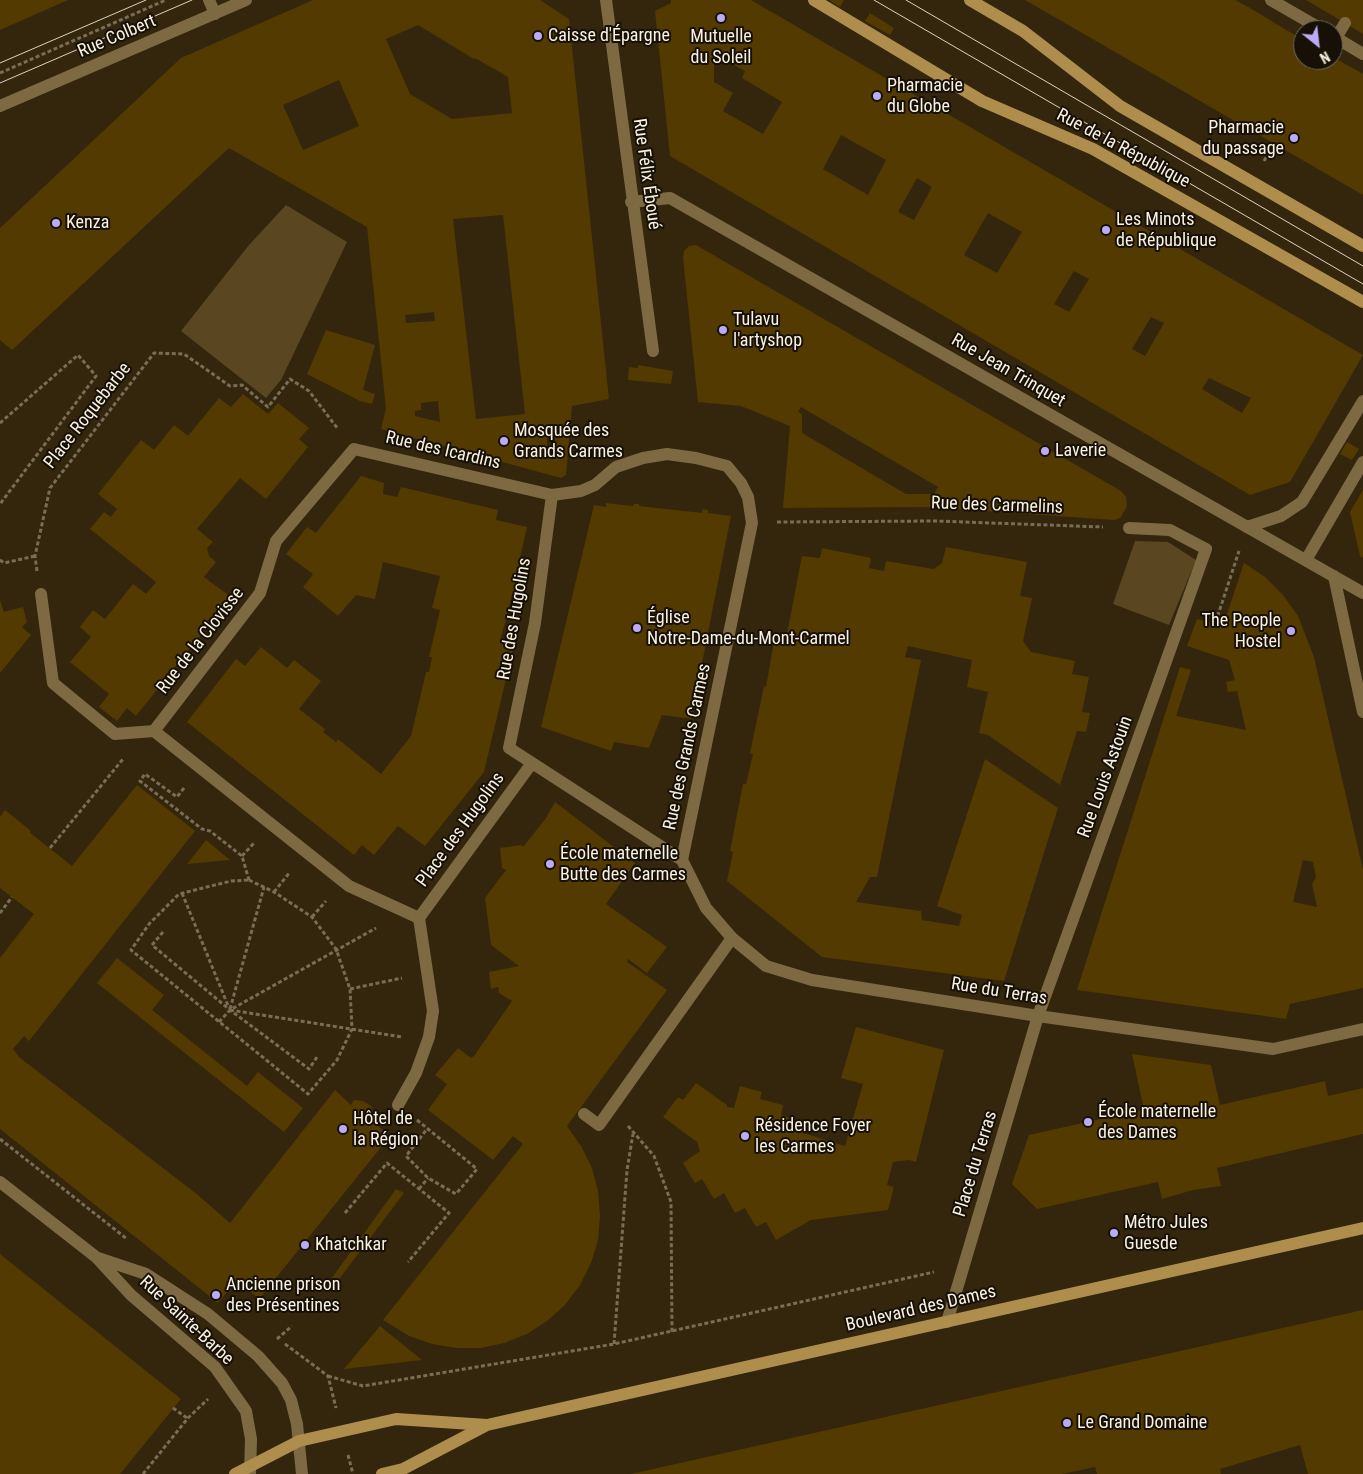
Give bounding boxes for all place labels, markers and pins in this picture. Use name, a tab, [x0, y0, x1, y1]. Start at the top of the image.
marker: Mutuelle du Soleil	[715, 12, 727, 24]
place label: Caisse d'Épargne	[548, 25, 670, 47]
place label: Mutuelle du Soleil	[690, 26, 752, 68]
marker: Caisse d'Épargne	[532, 30, 544, 42]
place label: Pharmacie du Globe	[887, 75, 963, 118]
marker: Pharmacie du Globe	[871, 90, 883, 102]
place label: Pharmacie du passage	[1202, 117, 1284, 160]
marker: Pharmacie du passage	[1288, 132, 1300, 144]
place label: Les Minots de République	[1116, 209, 1216, 252]
place label: Kenza	[66, 212, 109, 234]
marker: Kenza	[50, 217, 62, 229]
marker: Les Minots de République	[1100, 224, 1112, 236]
place label: Tulavu l'artyshop	[733, 309, 802, 352]
marker: Tulavu l'artyshop	[717, 324, 729, 336]
place label: Mosquée des Grands Carmes	[514, 420, 623, 462]
marker: Mosquée des Grands Carmes	[498, 435, 510, 447]
place label: Laverie	[1055, 440, 1106, 462]
marker: Laverie	[1039, 445, 1051, 457]
place label: Église Notre-Dame-du-Mont-Carmel	[647, 607, 850, 650]
place label: The People Hostel	[1202, 610, 1281, 652]
marker: Église Notre-Dame-du-Mont-Carmel	[631, 622, 643, 634]
marker: The People Hostel	[1285, 625, 1297, 637]
place label: École maternelle Butte des Carmes	[560, 843, 686, 886]
marker: École maternelle Butte des Carmes	[544, 858, 556, 870]
place label: École maternelle des Dames	[1098, 1101, 1216, 1144]
place label: Hôtel de la Région	[353, 1108, 419, 1150]
place label: Résidence Foyer les Carmes	[755, 1115, 871, 1158]
marker: École maternelle des Dames	[1082, 1116, 1094, 1128]
marker: Hôtel de la Région	[337, 1123, 349, 1135]
marker: Résidence Foyer les Carmes	[739, 1130, 751, 1142]
place label: Métro Jules Guesde	[1124, 1212, 1208, 1254]
marker: Métro Jules Guesde	[1108, 1227, 1120, 1239]
place label: Khatchkar	[315, 1234, 387, 1256]
marker: Khatchkar	[299, 1239, 311, 1251]
place label: Ancienne prison des Présentines	[226, 1274, 340, 1316]
marker: Ancienne prison des Présentines	[210, 1289, 222, 1301]
place label: Le Grand Domaine	[1077, 1412, 1207, 1434]
marker: Le Grand Domaine	[1061, 1417, 1073, 1429]

